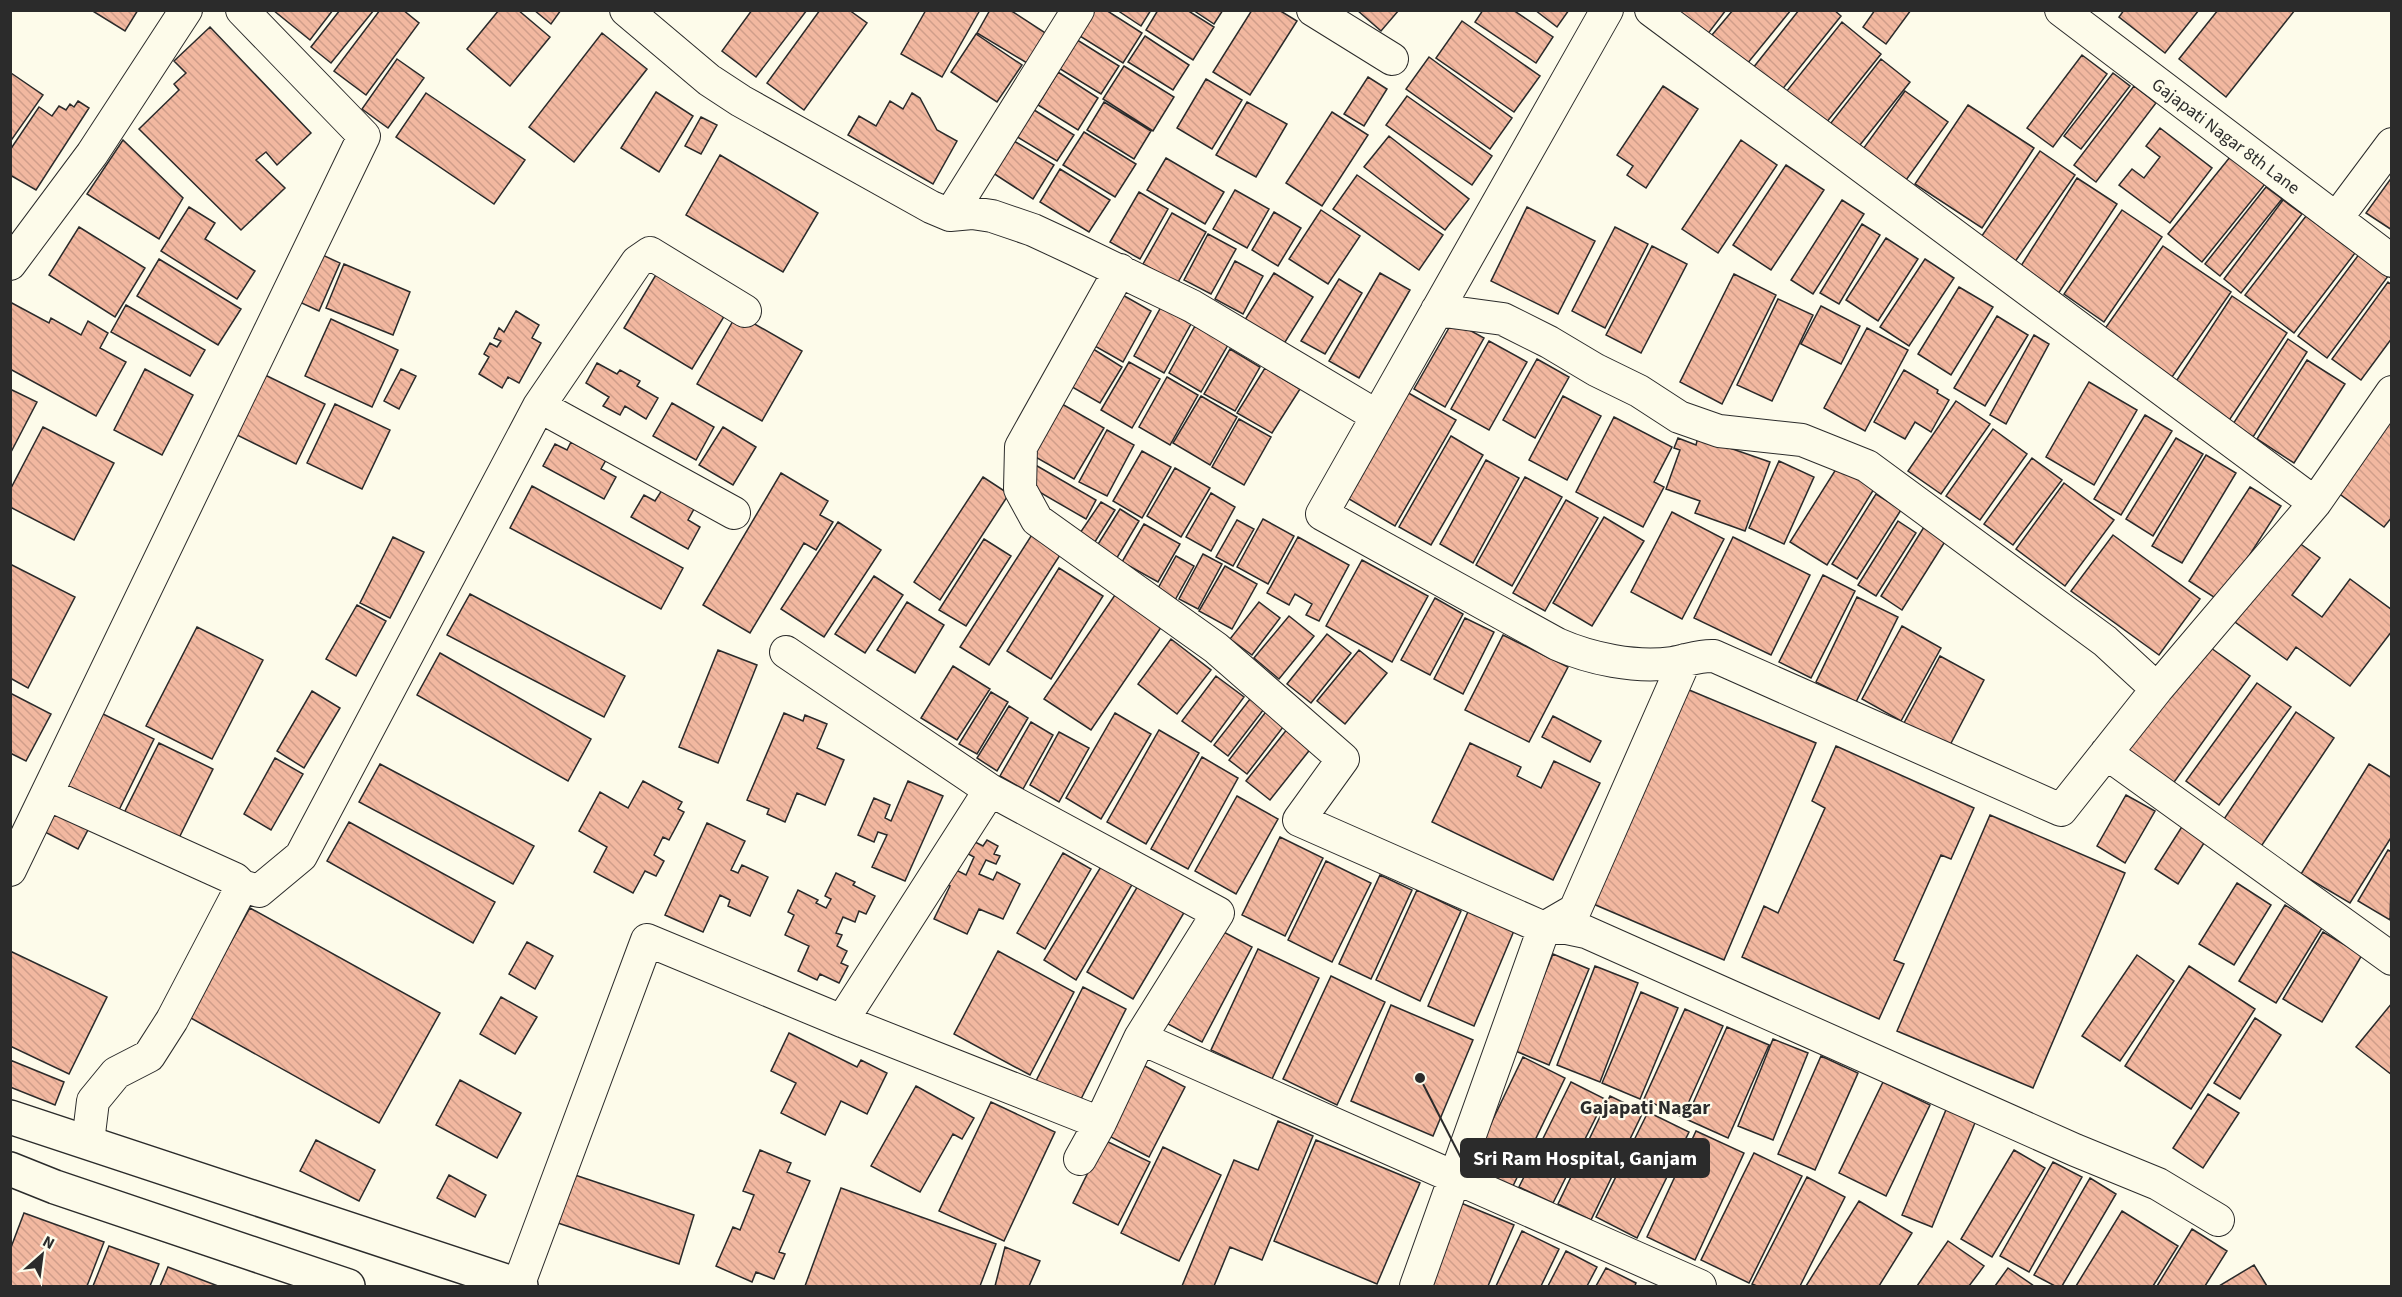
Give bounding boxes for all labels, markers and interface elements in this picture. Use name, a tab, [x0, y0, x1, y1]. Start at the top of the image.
street label: Gajapati Nagar 8th Lane	[2146, 72, 2305, 201]
district label: Gajapati Nagar	[1580, 1094, 1710, 1122]
callout: Sri Ram Hospital, Ganjam	[1461, 1139, 1709, 1177]
text: Sri Ram Hospital, Ganjam	[1473, 1145, 1697, 1173]
north arrow	[12, 1225, 72, 1285]
text: N	[39, 1230, 58, 1255]

